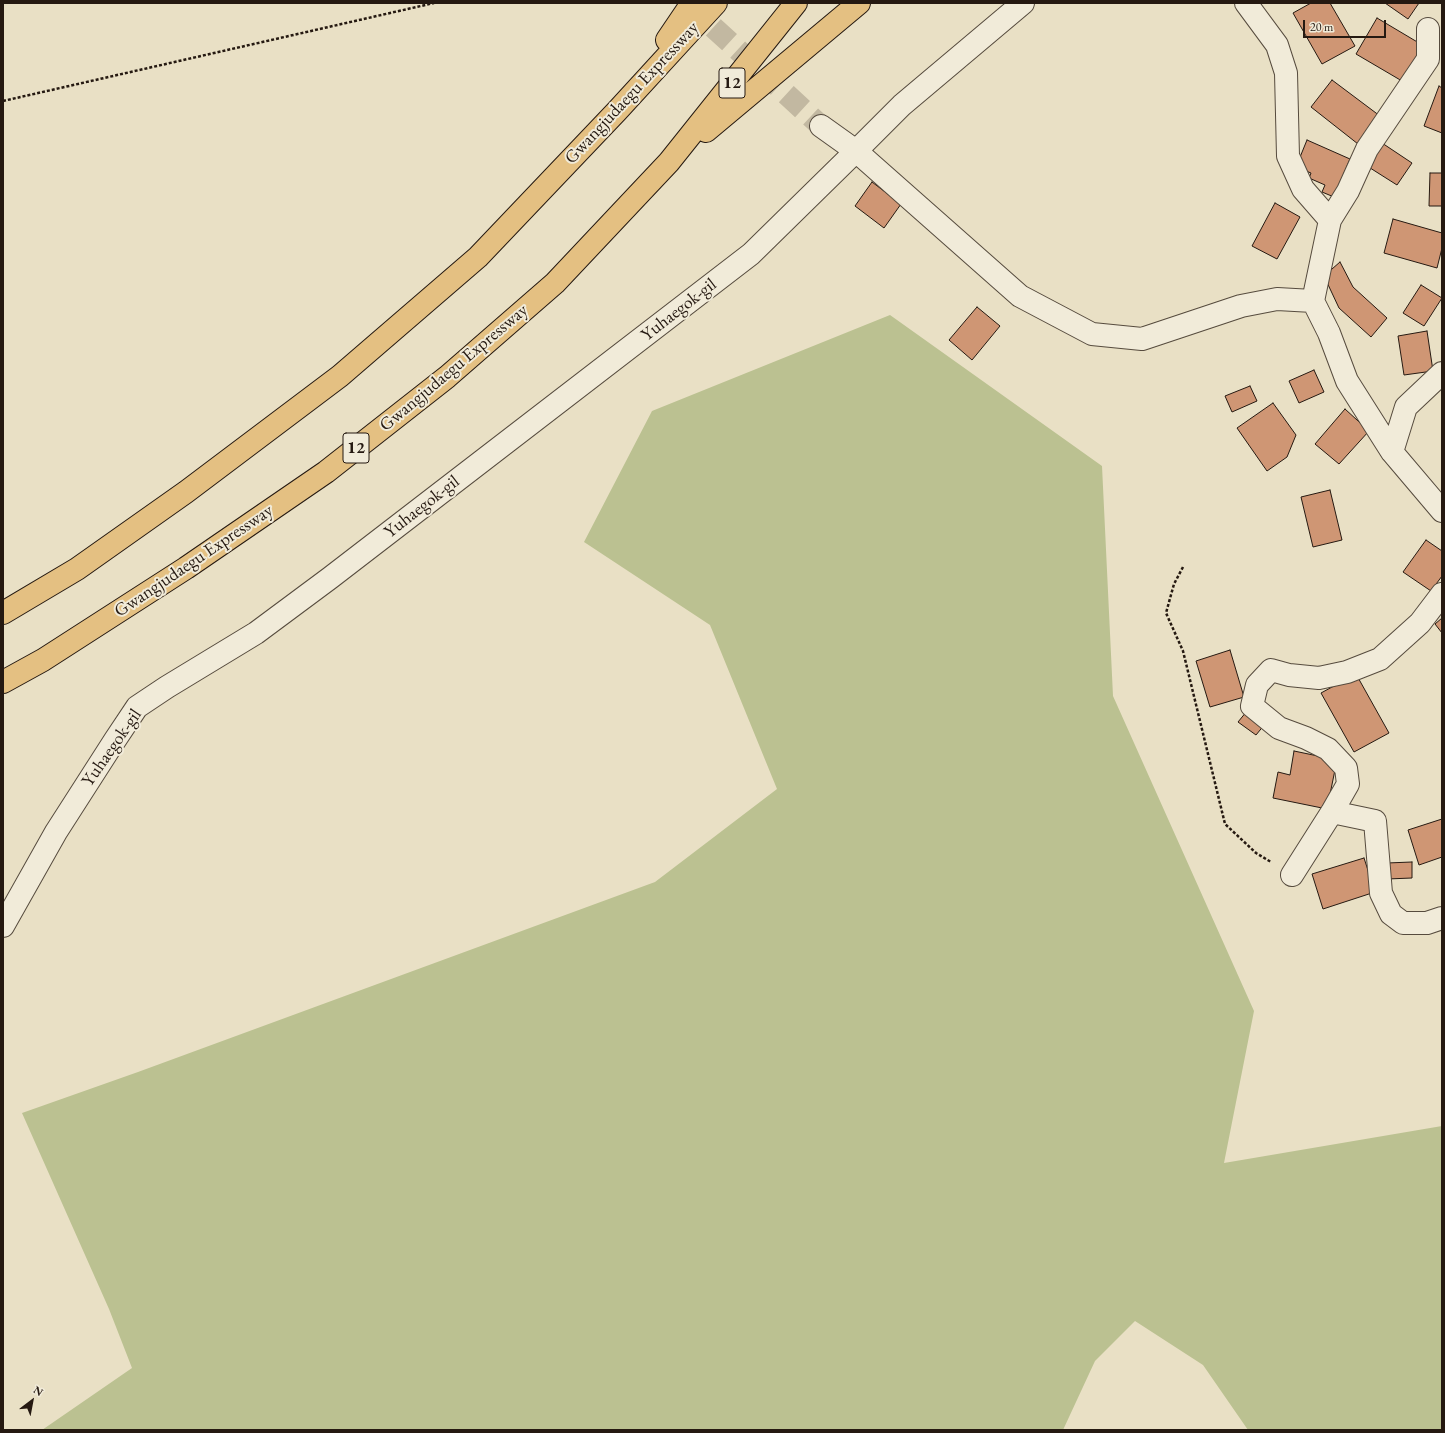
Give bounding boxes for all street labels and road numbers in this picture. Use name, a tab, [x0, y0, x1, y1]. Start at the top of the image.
street label: Gwangjudaegu Expressway	[560, 17, 704, 169]
road number: 12	[719, 68, 745, 98]
street label: Yuhaegok-gil	[637, 274, 721, 346]
street label: Gwangjudaegu Expressway	[376, 300, 532, 436]
road number: 12	[343, 433, 369, 463]
street label: Yuhaegok-gil	[380, 471, 464, 543]
street label: Gwangjudaegu Expressway	[111, 500, 277, 622]
street label: Yuhaegok-gil	[77, 705, 147, 791]

